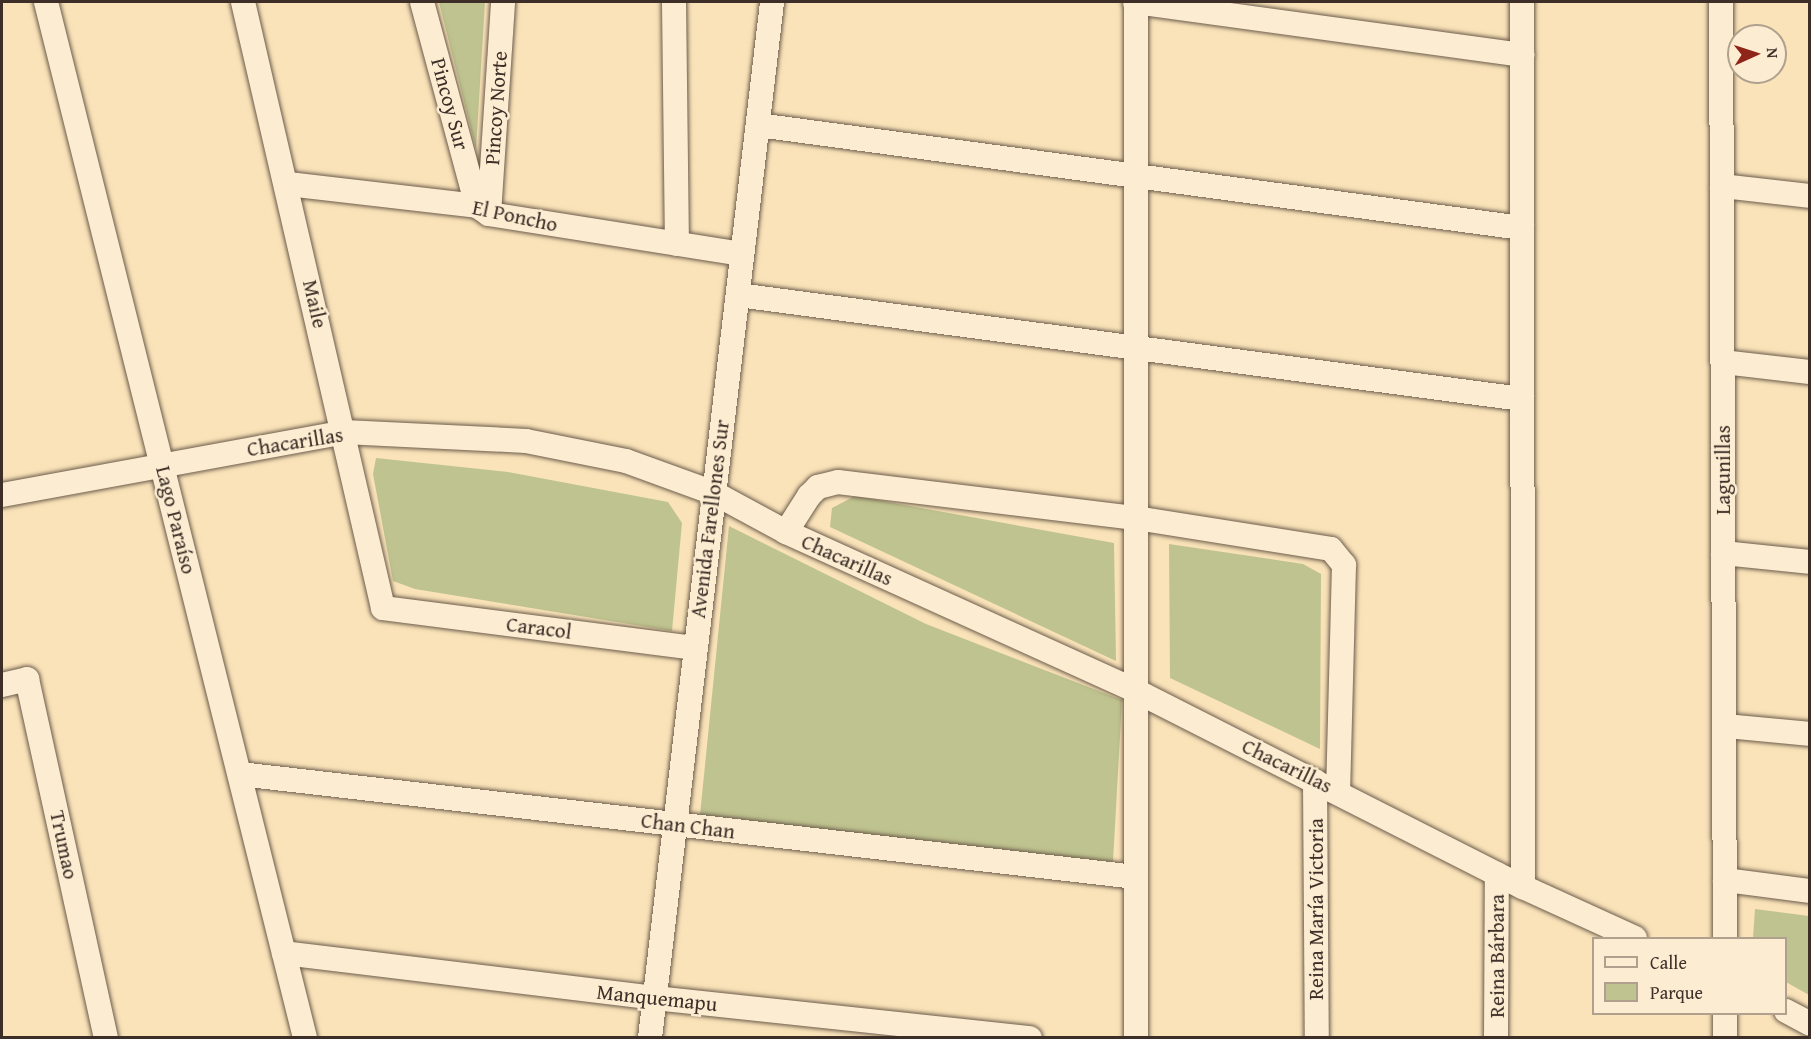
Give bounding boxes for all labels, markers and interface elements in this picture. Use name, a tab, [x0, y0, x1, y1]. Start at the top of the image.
north arrow	[1727, 24, 1787, 84]
text: N	[1761, 47, 1785, 59]
street label: Pincoy Norte	[479, 50, 513, 166]
street label: Pincoy Sur	[426, 55, 474, 153]
street label: El Poncho	[470, 195, 560, 237]
street label: Maile	[297, 277, 333, 331]
street label: Avenida Farellones Sur	[685, 418, 735, 620]
street label: Chacarillas	[245, 422, 345, 462]
street label: Lagunillas	[1710, 425, 1736, 515]
street label: Lago Paraíso	[150, 463, 202, 577]
street label: Chacarillas	[798, 529, 896, 591]
street label: Caracol	[505, 611, 573, 645]
street label: Chacarillas	[1238, 733, 1336, 799]
street label: Trumao	[44, 808, 84, 882]
street label: Chan Chan	[640, 808, 736, 844]
street label: Reina María Victoria	[1303, 818, 1329, 1000]
street label: Reina Bárbara	[1484, 894, 1510, 1018]
legend	[1592, 937, 1787, 1015]
text: Calle	[1650, 949, 1687, 976]
street label: Manquemapu	[596, 979, 718, 1017]
text: Parque	[1650, 979, 1703, 1006]

